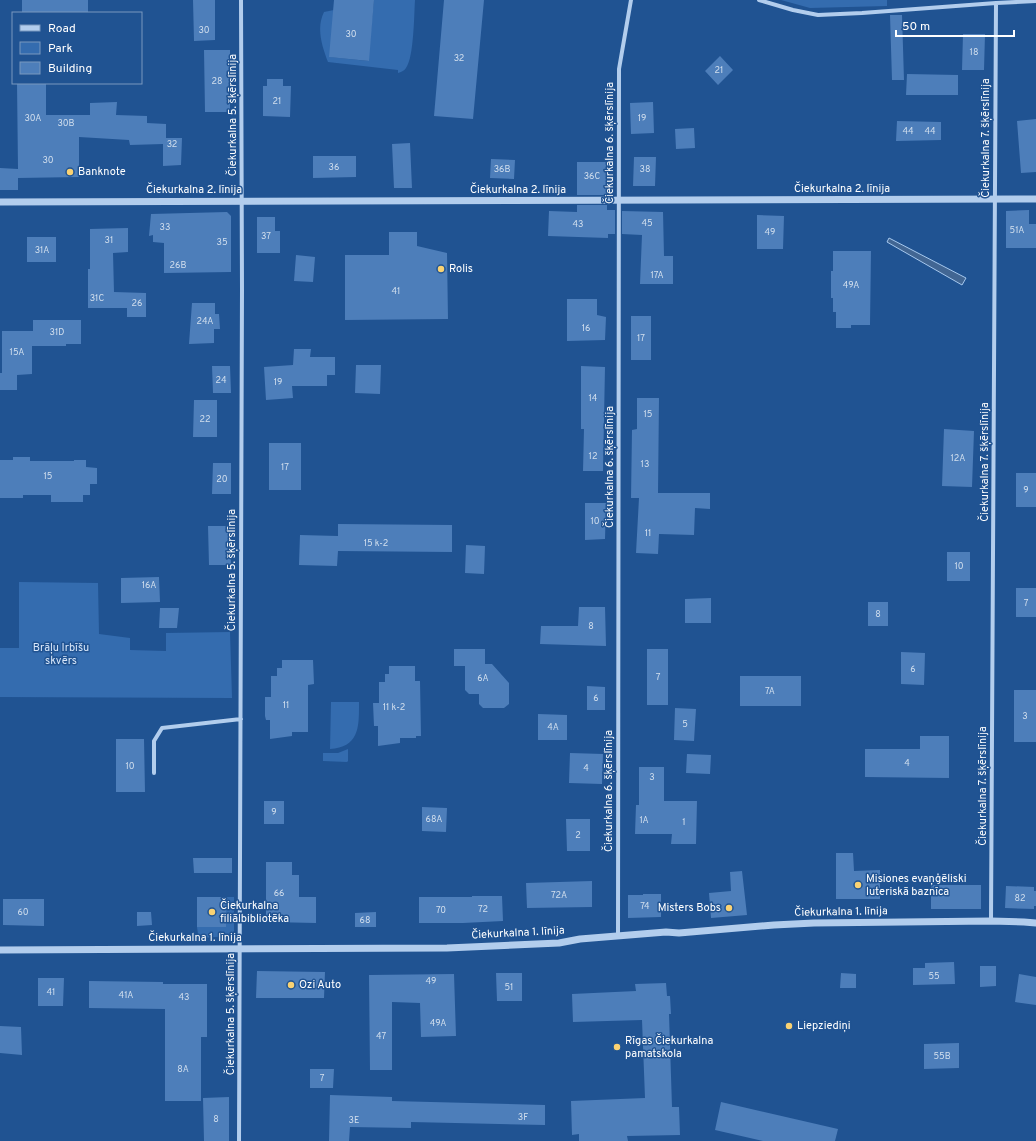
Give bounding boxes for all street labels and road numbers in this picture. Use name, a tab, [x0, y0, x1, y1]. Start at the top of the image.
street label: Čiekurkalna 5. šķērslīnija	[225, 54, 240, 176]
street label: Čiekurkalna 7. šķērslīnija	[978, 78, 993, 198]
street label: Čiekurkalna 6. šķērslīnija	[602, 82, 617, 204]
street label: Čiekurkalna 2. līnija	[794, 181, 890, 196]
street label: Čiekurkalna 2. līnija	[146, 182, 242, 197]
street label: Čiekurkalna 2. līnija	[470, 182, 566, 197]
street label: Čiekurkalna 7. šķērslīnija	[977, 402, 992, 522]
street label: Čiekurkalna 6. šķērslīnija	[602, 406, 617, 528]
street label: Čiekurkalna 5. šķērslīnija	[224, 509, 239, 631]
street label: Čiekurkalna 7. šķērslīnija	[975, 726, 990, 846]
street label: Čiekurkalna 6. šķērslīnija	[601, 730, 616, 852]
street label: Čiekurkalna 1. līnija	[794, 903, 888, 920]
street label: Čiekurkalna 1. līnija	[471, 923, 565, 942]
street label: Čiekurkalna 1. līnija	[148, 930, 242, 945]
street label: Čiekurkalna 5. šķērslīnija	[223, 953, 238, 1075]

